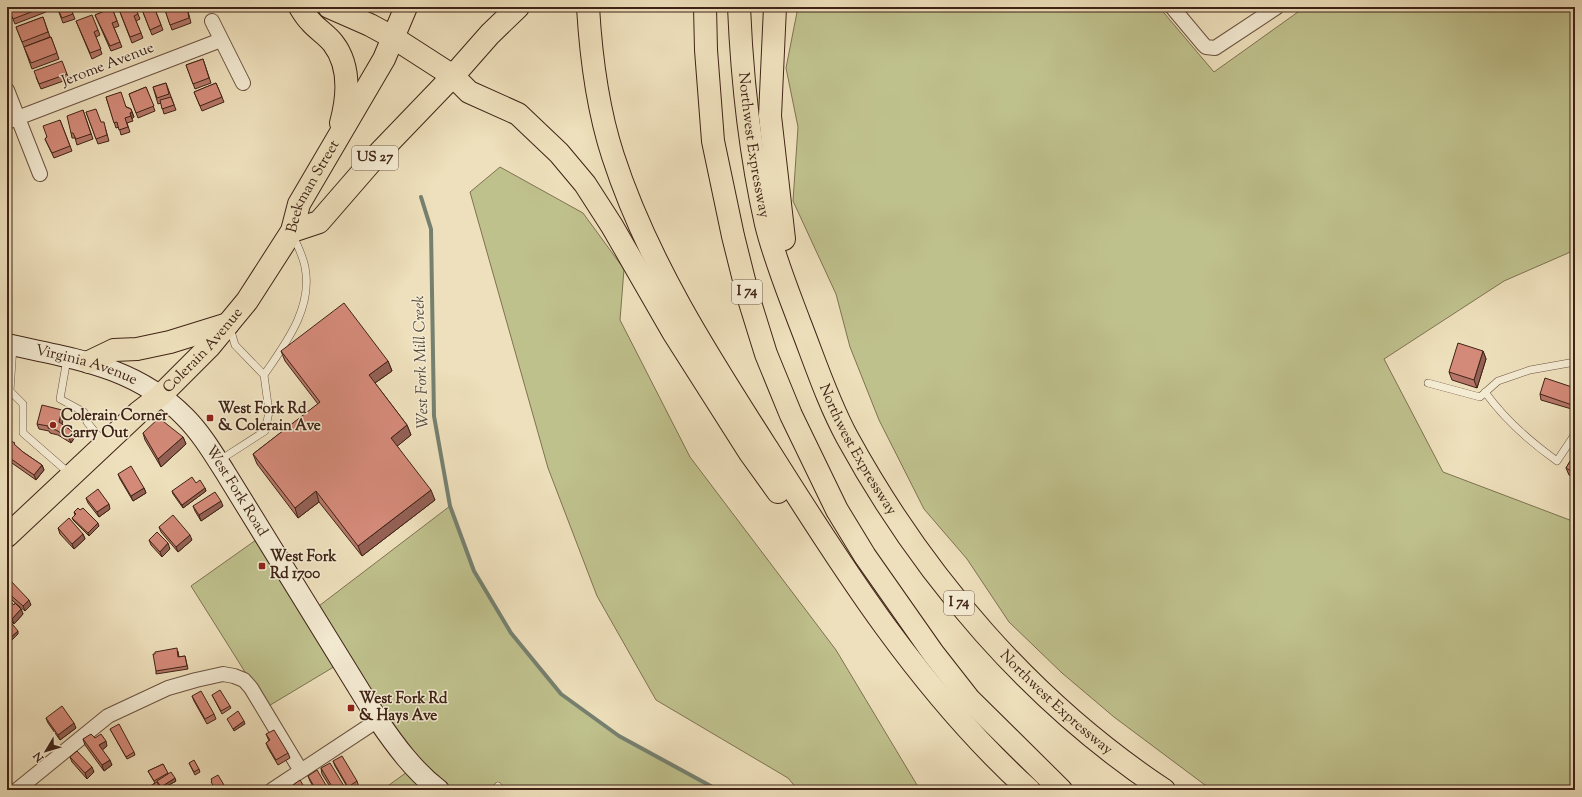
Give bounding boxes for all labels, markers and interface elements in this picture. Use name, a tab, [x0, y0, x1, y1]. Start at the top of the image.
street label: Jerome Avenue	[58, 38, 157, 93]
street label: Northwest Expressway	[733, 71, 775, 220]
street label: Beekman Street	[281, 136, 345, 235]
road number: US 27	[352, 146, 398, 170]
road number: I 74	[732, 280, 762, 304]
water label: West Fork Mill Creek	[408, 295, 436, 429]
street label: Colerain Avenue	[158, 303, 248, 398]
street label: Virginia Avenue	[33, 340, 141, 391]
street label: Northwest Expressway	[813, 381, 902, 520]
place label: West Fork Rd & Colerain Ave	[218, 399, 321, 437]
place label: Colerain Corner Carry Out	[61, 406, 168, 444]
marker: West Fork Rd & Colerain Ave	[205, 413, 215, 423]
marker: Colerain Corner Carry Out	[48, 420, 58, 430]
street label: West Fork Road	[200, 441, 273, 541]
place label: West Fork Rd 1700	[270, 547, 337, 585]
marker: West Fork Rd 1700	[257, 561, 267, 571]
road number: I 74	[944, 591, 974, 615]
street label: Northwest Expressway	[995, 645, 1118, 760]
place label: West Fork Rd & Hays Ave	[359, 689, 448, 727]
marker: West Fork Rd & Hays Ave	[346, 703, 356, 713]
north arrow	[26, 731, 66, 771]
text: N	[30, 748, 49, 766]

